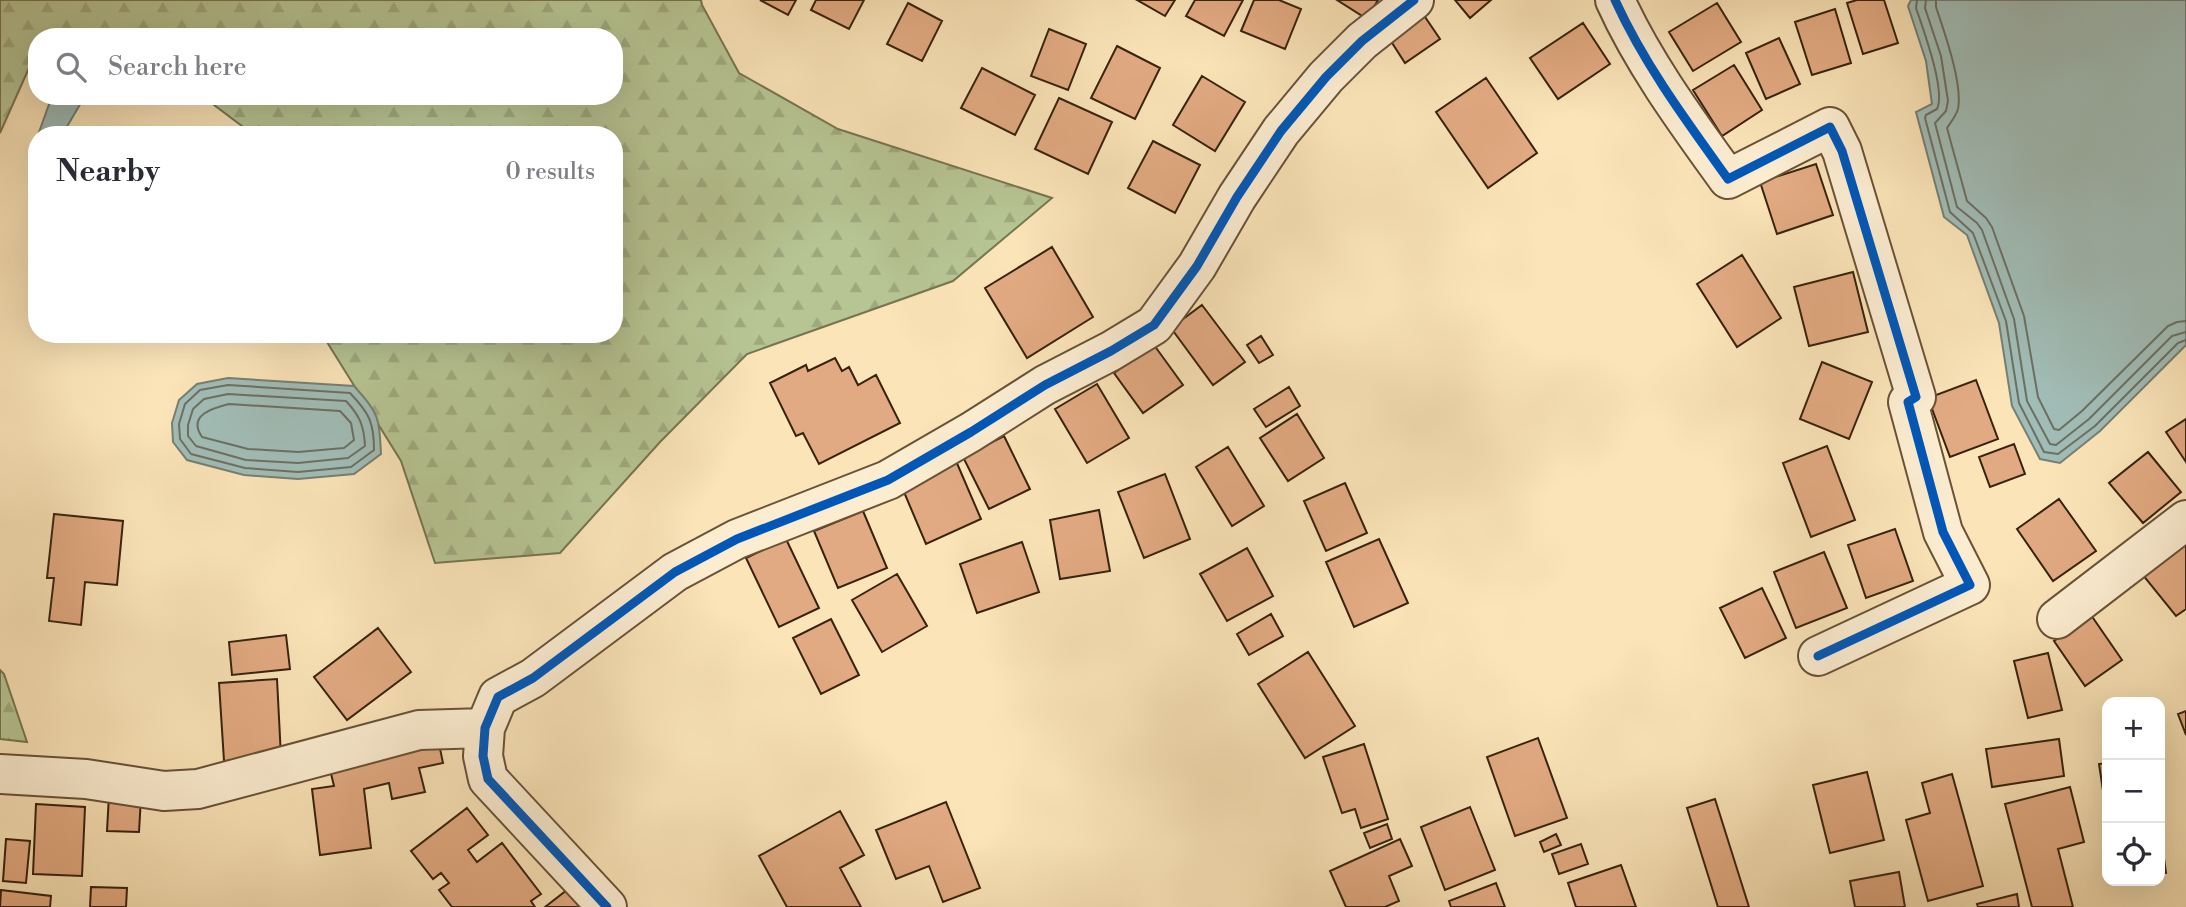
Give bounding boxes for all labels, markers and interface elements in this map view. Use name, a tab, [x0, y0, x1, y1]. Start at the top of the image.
search box	[28, 28, 623, 105]
icon: search	[52, 48, 90, 86]
text: Search here	[108, 51, 247, 83]
text: Nearby	[56, 153, 160, 191]
text: 0 results	[505, 158, 595, 186]
map controls	[2102, 697, 2165, 886]
button: +	[2102, 697, 2165, 760]
button: −	[2102, 760, 2165, 823]
button: locate	[2102, 823, 2165, 886]

